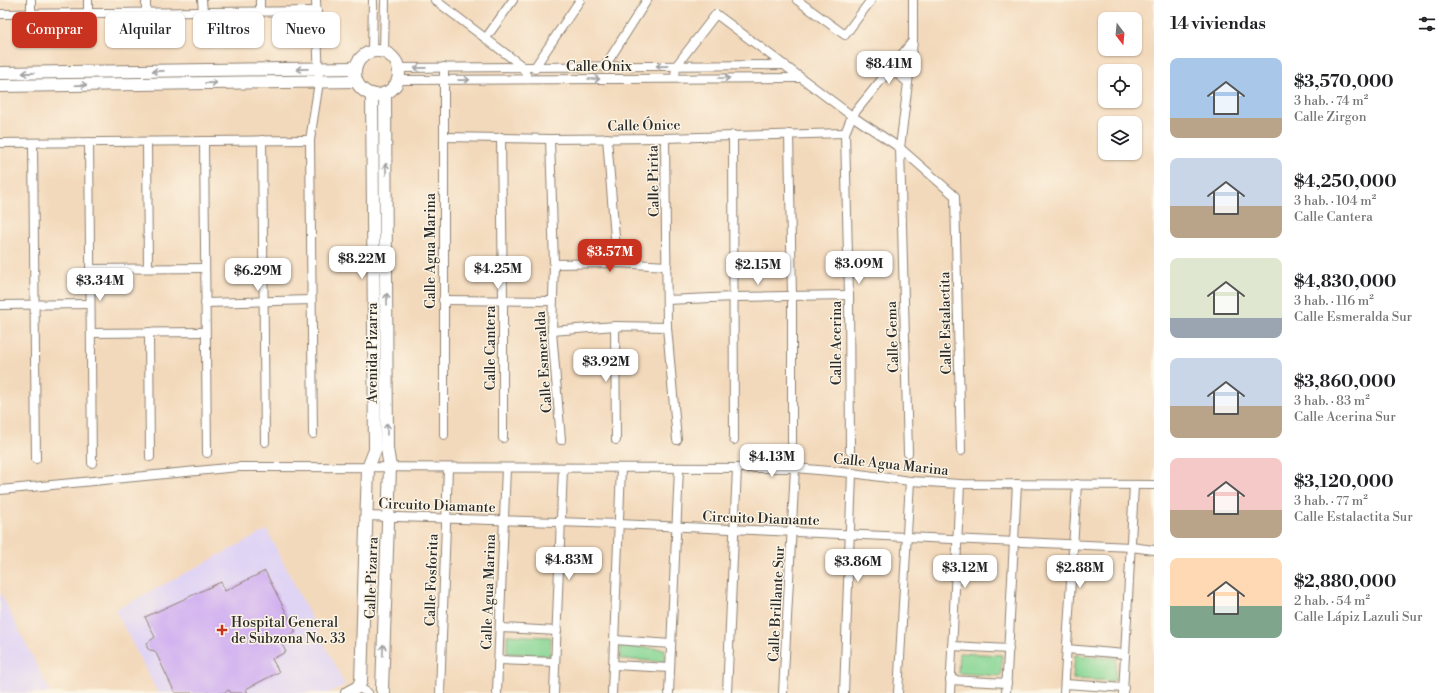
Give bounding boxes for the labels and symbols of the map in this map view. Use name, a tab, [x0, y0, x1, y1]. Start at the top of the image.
north arrow	[1098, 12, 1142, 56]
pin: $8.41M	[856, 51, 922, 85]
street label: Calle Ónix	[566, 56, 633, 76]
one-way arrow	[656, 62, 669, 70]
one-way arrow	[414, 64, 427, 71]
one-way arrow	[296, 65, 309, 73]
one-way arrow	[152, 67, 165, 75]
one-way arrow	[22, 69, 35, 77]
one-way arrow	[717, 74, 730, 82]
one-way arrow	[587, 75, 600, 83]
one-way arrow	[457, 76, 470, 84]
one-way arrow	[204, 79, 217, 87]
one-way arrow	[74, 81, 87, 88]
street label: Calle Ónice	[607, 114, 681, 136]
street label: Calle Pirita	[644, 144, 664, 217]
one-way arrow	[382, 163, 389, 176]
street label: Calle Agua Marina	[422, 192, 440, 309]
pin: $3.57M	[577, 239, 643, 273]
pin: $8.22M	[329, 246, 395, 280]
pin: $3.09M	[826, 251, 892, 285]
pin: $2.15M	[725, 252, 791, 286]
pin: $4.25M	[465, 256, 531, 290]
pin: $6.29M	[225, 258, 291, 292]
pin: $3.34M	[67, 268, 133, 302]
street label: Calle Estalactita	[936, 270, 956, 375]
one-way arrow	[383, 293, 391, 306]
street label: Calle Acerina	[828, 300, 846, 385]
street label: Calle Gema	[883, 300, 903, 373]
street label: Avenida Pizarra	[364, 302, 382, 405]
street label: Calle Cantera	[482, 305, 500, 390]
street label: Calle Esmeralda	[531, 309, 557, 414]
pin: $3.92M	[573, 349, 639, 383]
one-way arrow	[383, 423, 391, 436]
pin: $4.13M	[739, 444, 805, 478]
street label: Calle Agua Marina	[832, 450, 950, 480]
street label: Circuito Diamante	[378, 495, 496, 517]
street label: Circuito Diamante	[702, 508, 820, 530]
street label: Calle Fosforita	[421, 532, 443, 627]
street label: Calle Agua Marina	[478, 533, 500, 650]
street label: Calle Pizarra	[362, 536, 382, 620]
street label: Calle Brillante Sur	[765, 546, 789, 663]
pin: $4.83M	[536, 547, 602, 581]
pin: $3.86M	[825, 549, 891, 583]
pin: $3.12M	[932, 555, 998, 589]
pin: $2.88M	[1047, 555, 1113, 589]
place label: Hospital General de Subzona No. 33	[231, 614, 346, 648]
marker: Hospital General de Subzona No. 33	[216, 624, 228, 636]
one-way arrow	[379, 644, 387, 657]

